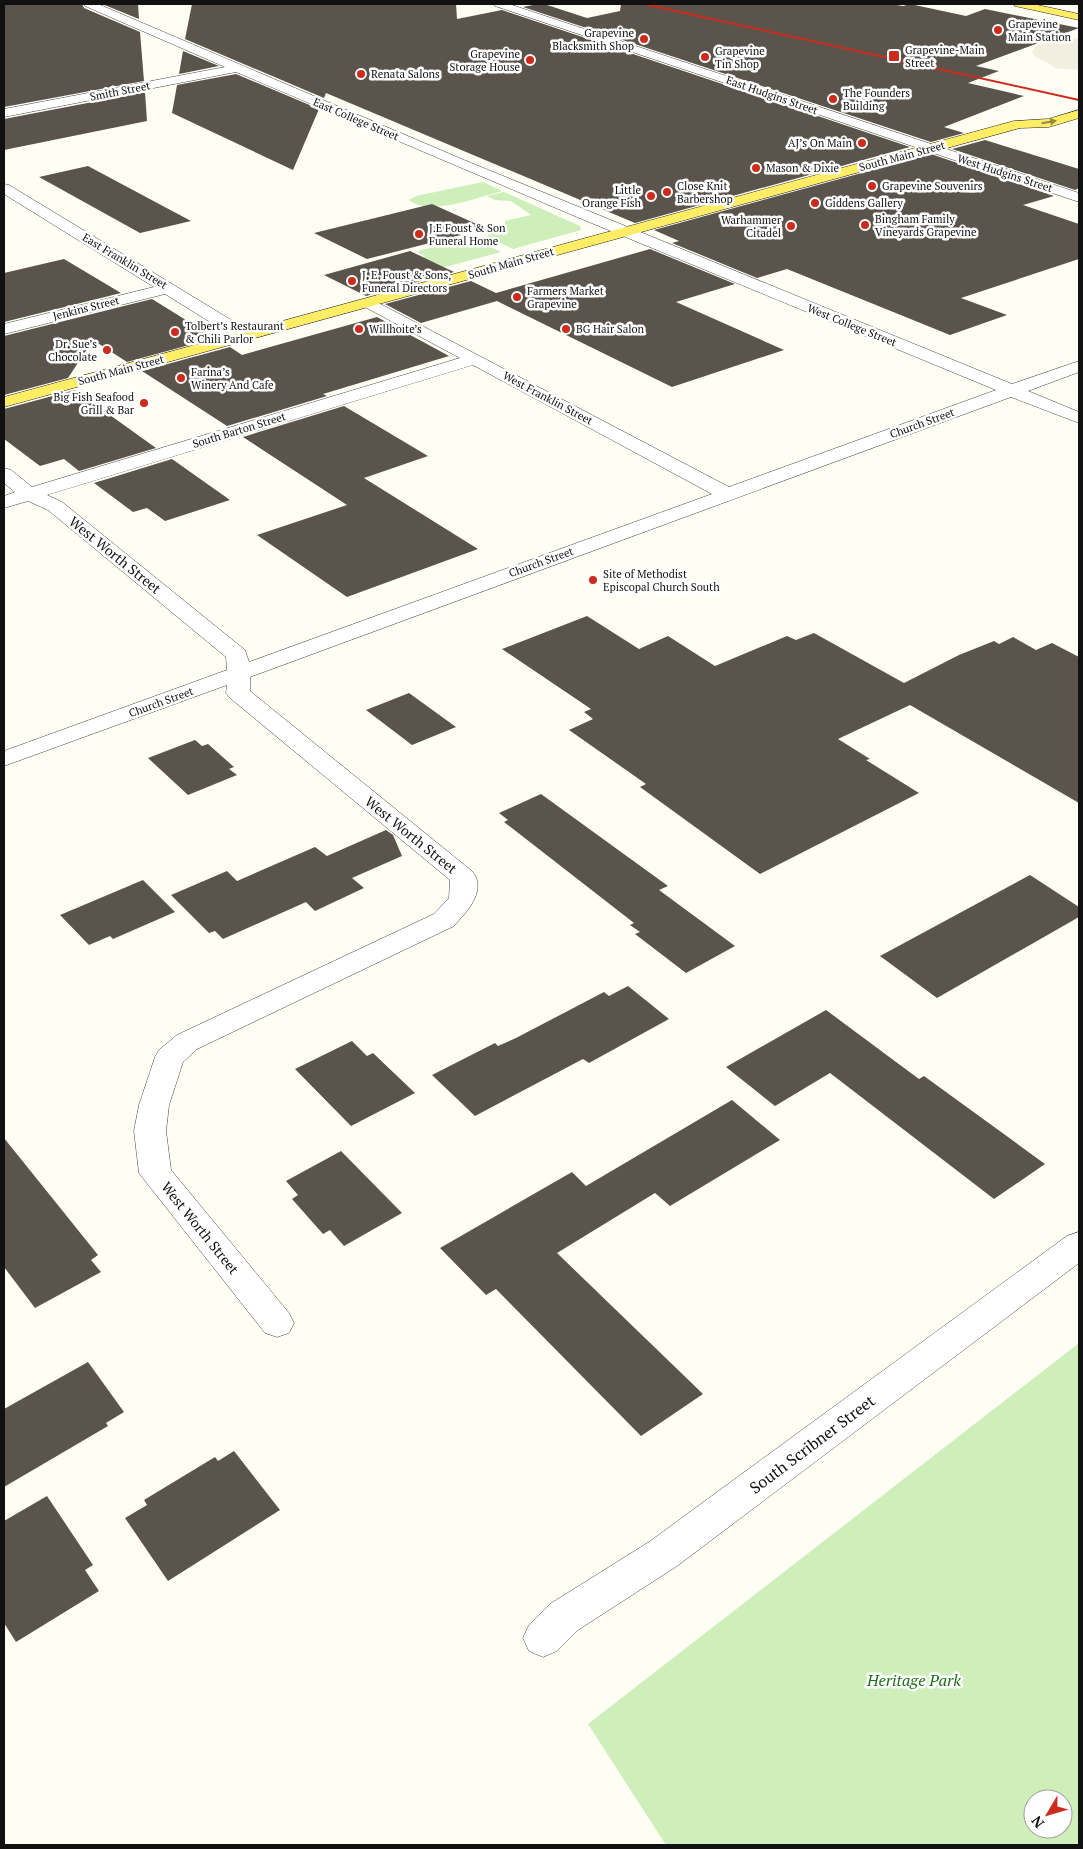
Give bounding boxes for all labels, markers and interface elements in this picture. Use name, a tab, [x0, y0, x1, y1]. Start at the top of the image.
place label: Grapevine Main Station	[1008, 17, 1072, 44]
marker: Grapevine Main Station	[992, 24, 1004, 36]
place label: Grapevine Blacksmith Shop	[552, 26, 634, 53]
marker: Grapevine Blacksmith Shop	[638, 33, 650, 45]
place label: Grapevine-Main Street	[905, 43, 985, 70]
place label: Grapevine Tin Shop	[715, 44, 765, 71]
place label: Grapevine Storage House	[449, 47, 520, 74]
marker: Grapevine-Main Street	[887, 49, 901, 63]
marker: Grapevine Tin Shop	[699, 51, 711, 63]
marker: Grapevine Storage House	[524, 54, 536, 66]
place label: Renata Salons	[371, 67, 440, 81]
marker: Renata Salons	[355, 68, 367, 80]
street label: East Hudgins Street	[724, 73, 820, 117]
street label: Smith Street	[89, 78, 151, 104]
place label: The Founders Building	[843, 86, 910, 113]
marker: The Founders Building	[827, 93, 839, 105]
street label: East College Street	[311, 95, 401, 143]
one-way arrow	[1042, 118, 1058, 126]
place label: AJ’s On Main	[788, 136, 852, 150]
marker: AJ’s On Main	[856, 137, 868, 149]
street label: South Main Street	[857, 138, 947, 174]
street label: West Hudgins Street	[956, 151, 1054, 195]
place label: Mason & Dixie	[766, 161, 839, 175]
marker: Mason & Dixie	[750, 162, 762, 174]
place label: Close Knit Barbershop	[677, 179, 733, 206]
place label: Grapevine Souvenirs	[882, 179, 983, 193]
marker: Grapevine Souvenirs	[866, 180, 878, 192]
place label: Little Orange Fish	[582, 183, 642, 210]
marker: Close Knit Barbershop	[661, 186, 673, 198]
marker: Little Orange Fish	[645, 190, 657, 202]
place label: Giddens Gallery	[825, 196, 903, 210]
marker: Giddens Gallery	[809, 197, 821, 209]
place label: Bingham Family Vineyards Grapevine	[875, 212, 977, 239]
place label: Warhammer Citadel	[721, 213, 782, 240]
marker: Bingham Family Vineyards Grapevine	[859, 219, 871, 231]
marker: Warhammer Citadel	[785, 220, 797, 232]
place label: J.E Foust & Son Funeral Home	[429, 221, 506, 248]
marker: J.E Foust & Son Funeral Home	[413, 228, 425, 240]
street label: East Franklin Street	[80, 230, 170, 292]
street label: South Main Street	[467, 244, 555, 282]
place label: J. E. Foust & Sons, Funeral Directors	[362, 268, 451, 295]
marker: J. E. Foust & Sons, Funeral Directors	[346, 275, 358, 287]
place label: Farmers Market Grapevine	[527, 284, 604, 311]
marker: Farmers Market Grapevine	[511, 291, 523, 303]
street label: Jenkins Street	[51, 293, 121, 323]
street label: West College Street	[805, 301, 899, 349]
place label: Tolbert’s Restaurant & Chili Parlor	[185, 319, 284, 346]
place label: Willhoite’s	[369, 322, 422, 336]
place label: BG Hair Salon	[576, 322, 645, 336]
marker: Willhoite’s	[353, 323, 365, 335]
marker: BG Hair Salon	[560, 323, 572, 335]
marker: Tolbert’s Restaurant & Chili Parlor	[169, 326, 181, 338]
place label: Dr. Sue’s Chocolate	[48, 337, 97, 364]
marker: Dr. Sue’s Chocolate	[101, 344, 113, 356]
street label: South Main Street	[76, 352, 166, 388]
place label: Farina’s Winery And Cafe	[191, 365, 274, 392]
street label: West Franklin Street	[501, 368, 595, 428]
marker: Farina’s Winery And Cafe	[175, 372, 187, 384]
place label: Big Fish Seafood Grill & Bar	[53, 390, 135, 417]
marker: Big Fish Seafood Grill & Bar	[138, 397, 150, 409]
street label: Church Street	[888, 405, 956, 441]
street label: South Barton Street	[191, 409, 287, 451]
street label: West Worth Street	[65, 512, 166, 598]
street label: Church Street	[507, 544, 575, 580]
place label: Site of Methodist Episcopal Church South	[603, 567, 720, 594]
marker: Site of Methodist Episcopal Church South	[587, 574, 599, 586]
street label: Church Street	[127, 684, 195, 720]
street label: West Worth Street	[361, 792, 462, 878]
street label: West Worth Street	[157, 1178, 244, 1278]
street label: South Scribner Street	[745, 1389, 879, 1498]
park label: Heritage Park	[866, 1669, 961, 1691]
north arrow	[1023, 1789, 1073, 1839]
text: N	[1026, 1812, 1048, 1832]

